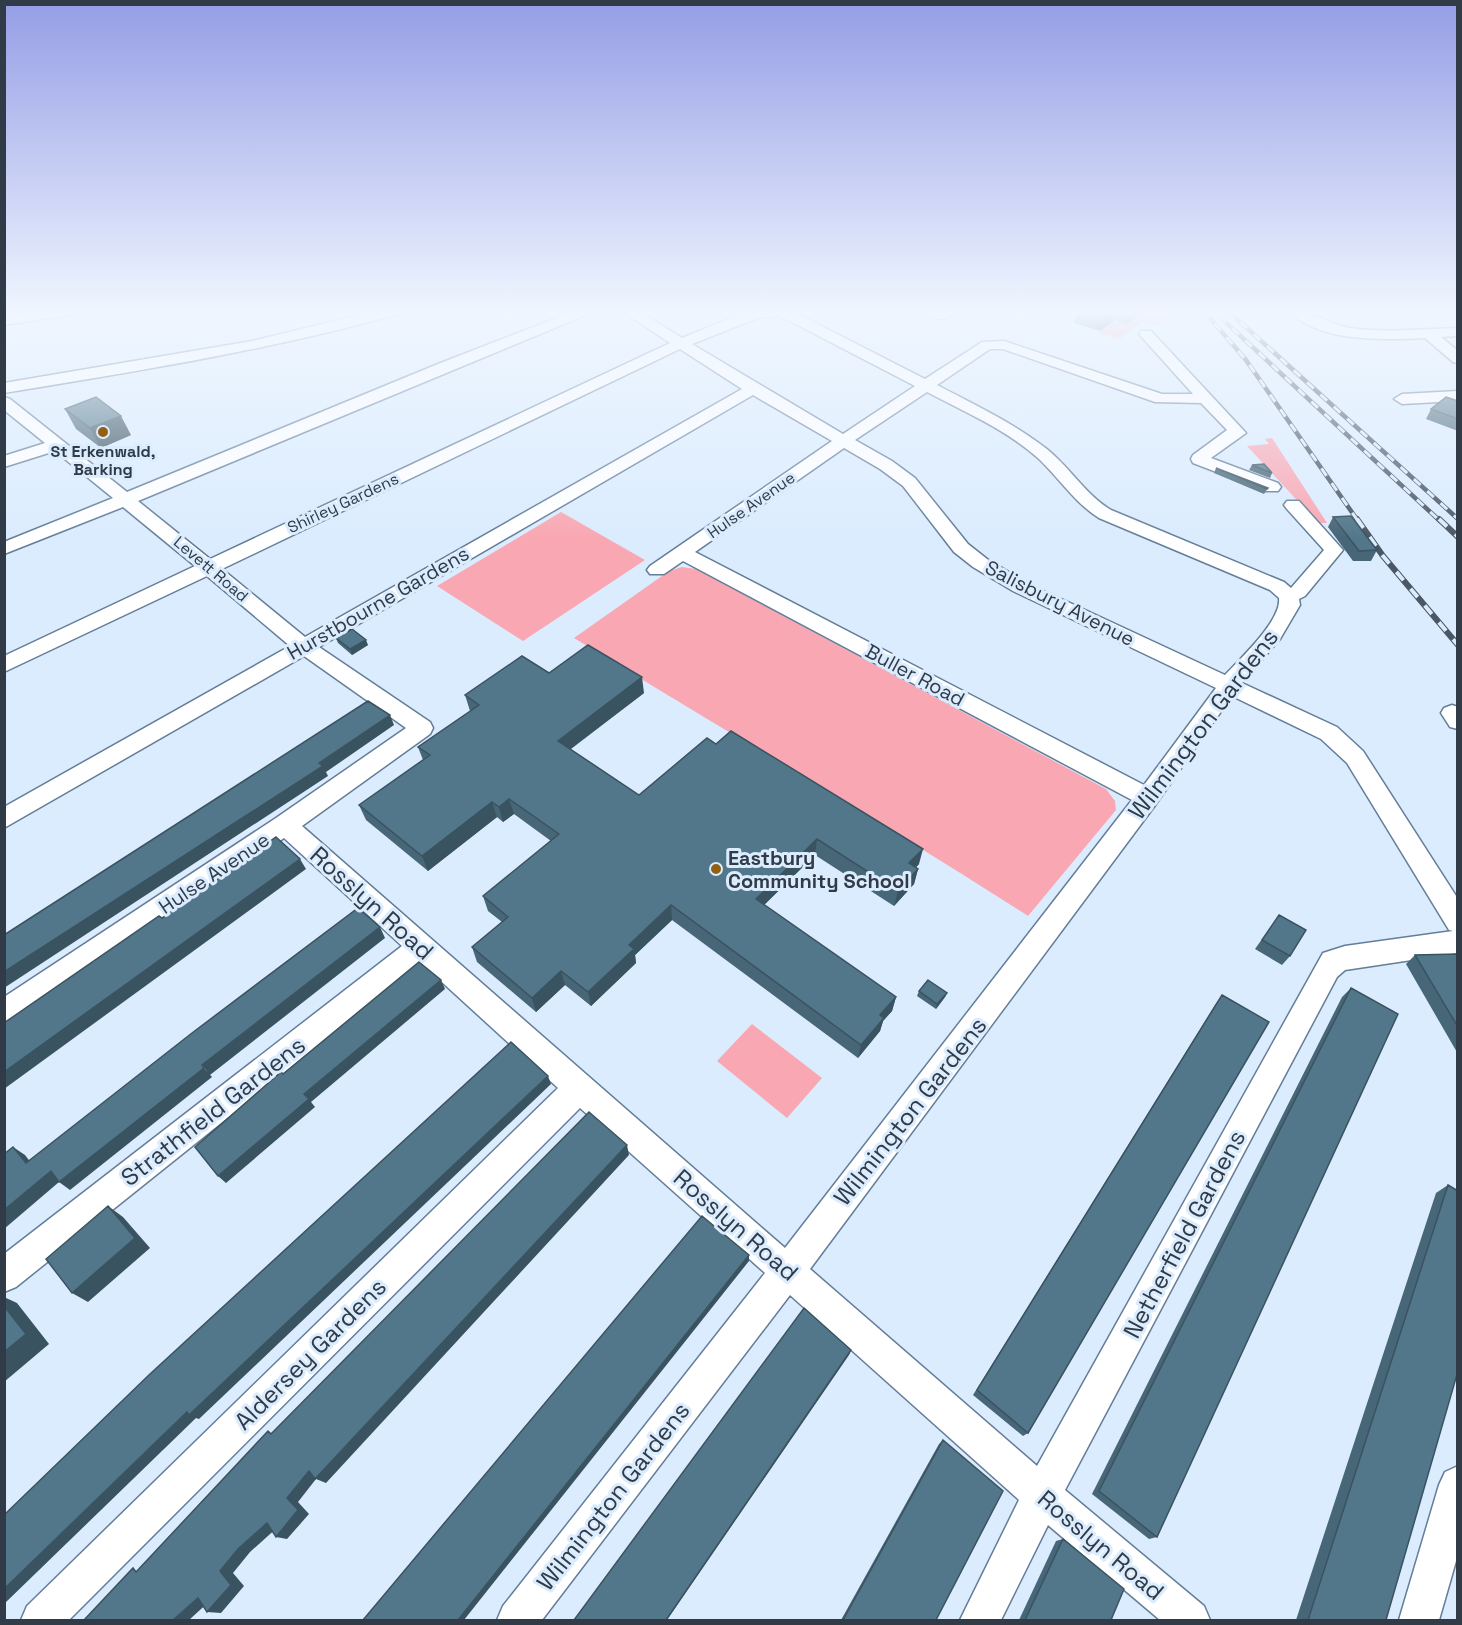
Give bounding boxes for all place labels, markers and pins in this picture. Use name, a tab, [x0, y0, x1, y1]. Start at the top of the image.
marker: St Erkenwald, Barking	[96, 425, 110, 439]
place label: St Erkenwald, Barking	[51, 441, 155, 480]
place label: Eastbury Community School	[728, 845, 910, 894]
marker: Eastbury Community School	[709, 862, 723, 876]

